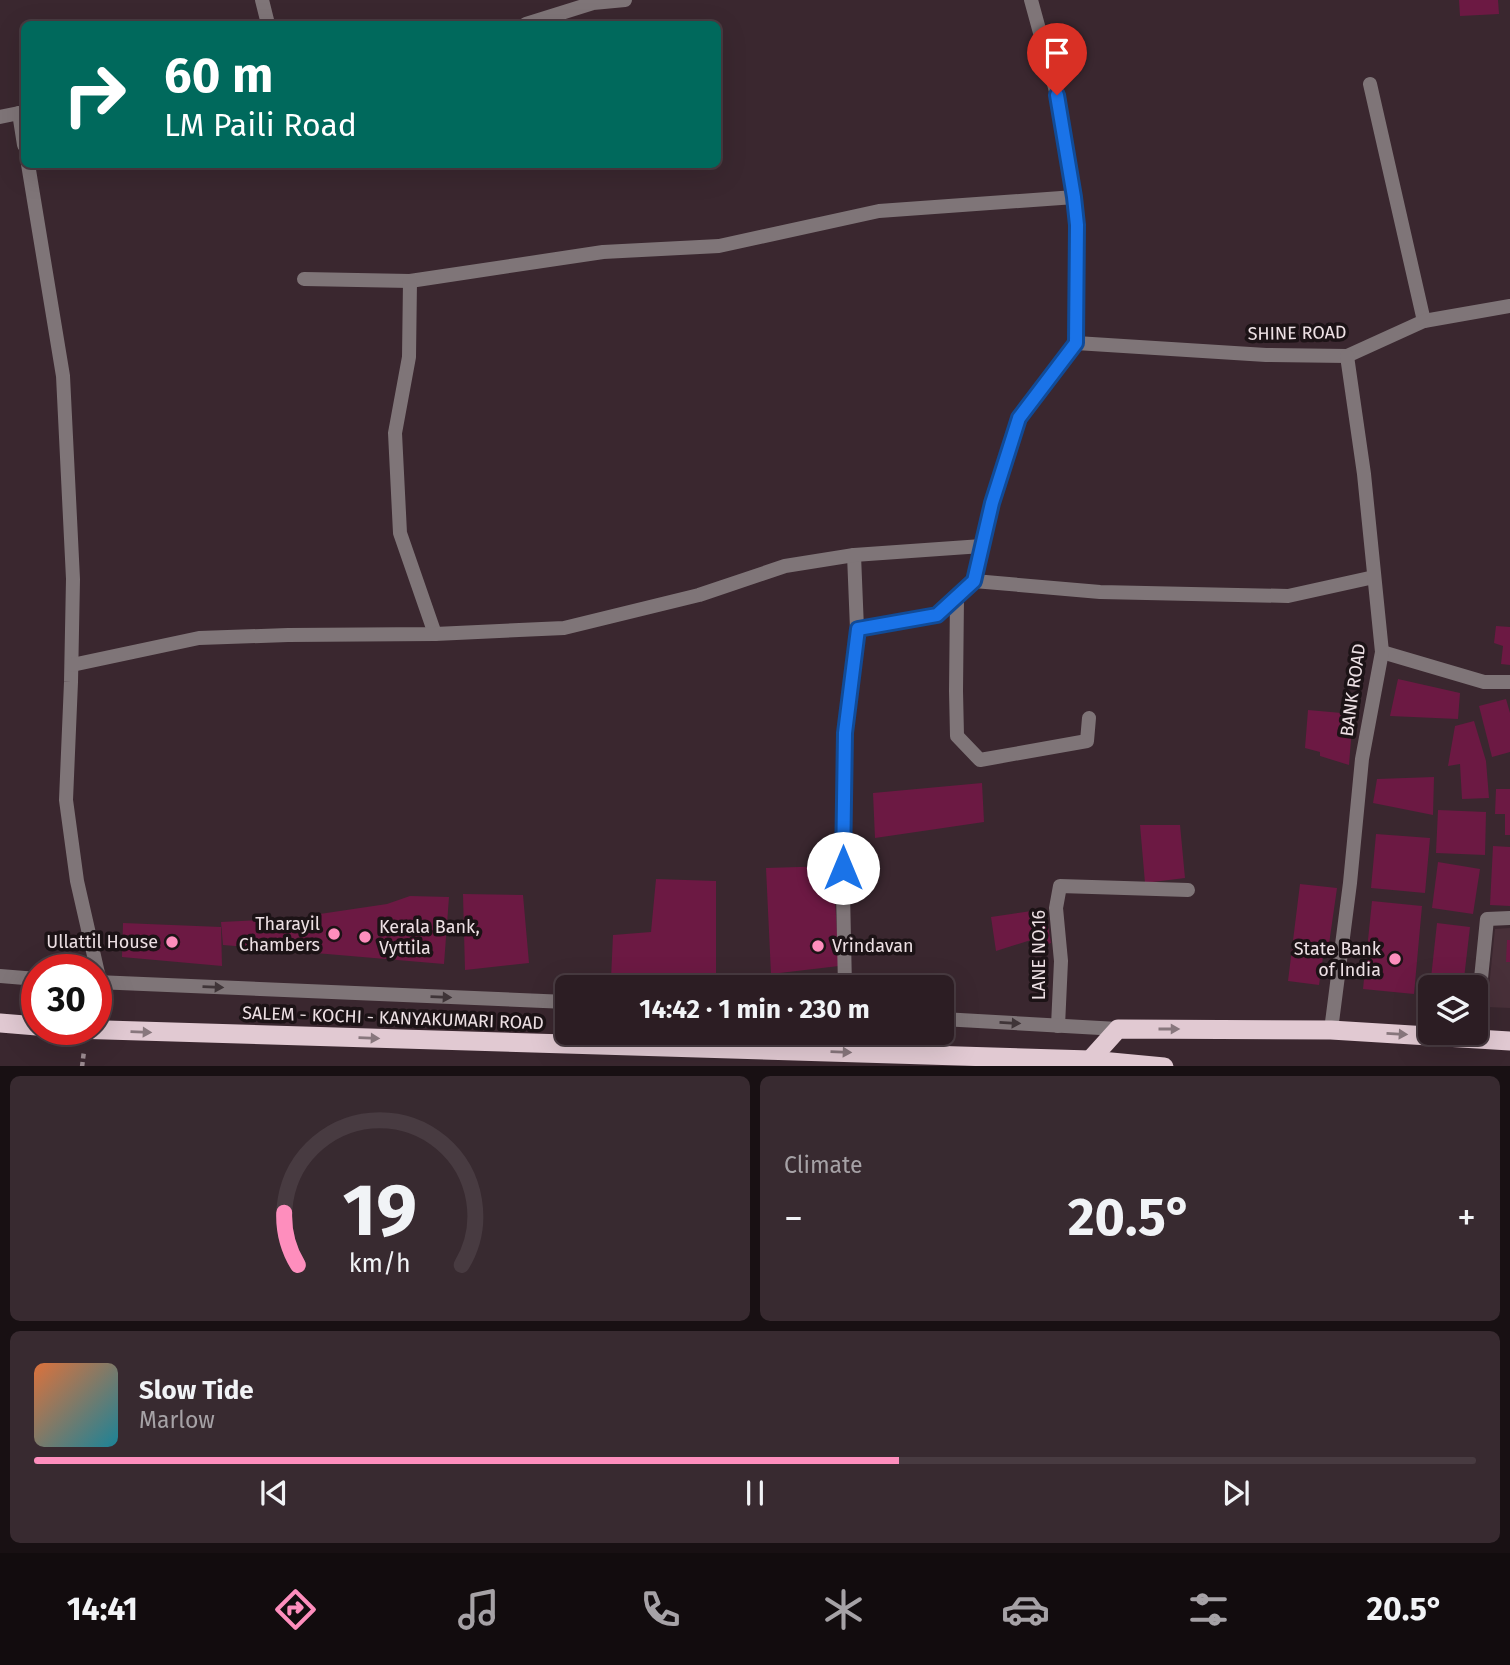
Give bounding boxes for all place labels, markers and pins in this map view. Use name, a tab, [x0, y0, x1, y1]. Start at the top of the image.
pin	[1027, 23, 1087, 95]
place label: Tharayil Chambers	[239, 913, 320, 956]
place label: Kerala Bank, Vyttila	[379, 916, 480, 959]
marker: Tharayil Chambers	[326, 926, 342, 942]
marker: Kerala Bank, Vyttila	[357, 929, 373, 945]
place label: Ullattil House	[46, 931, 158, 953]
marker: Ullattil House	[164, 934, 180, 950]
place label: Vrindavan	[832, 935, 914, 957]
marker: Vrindavan	[810, 938, 826, 954]
place label: State Bank of India	[1294, 938, 1382, 981]
marker: State Bank of India	[1387, 951, 1403, 967]

